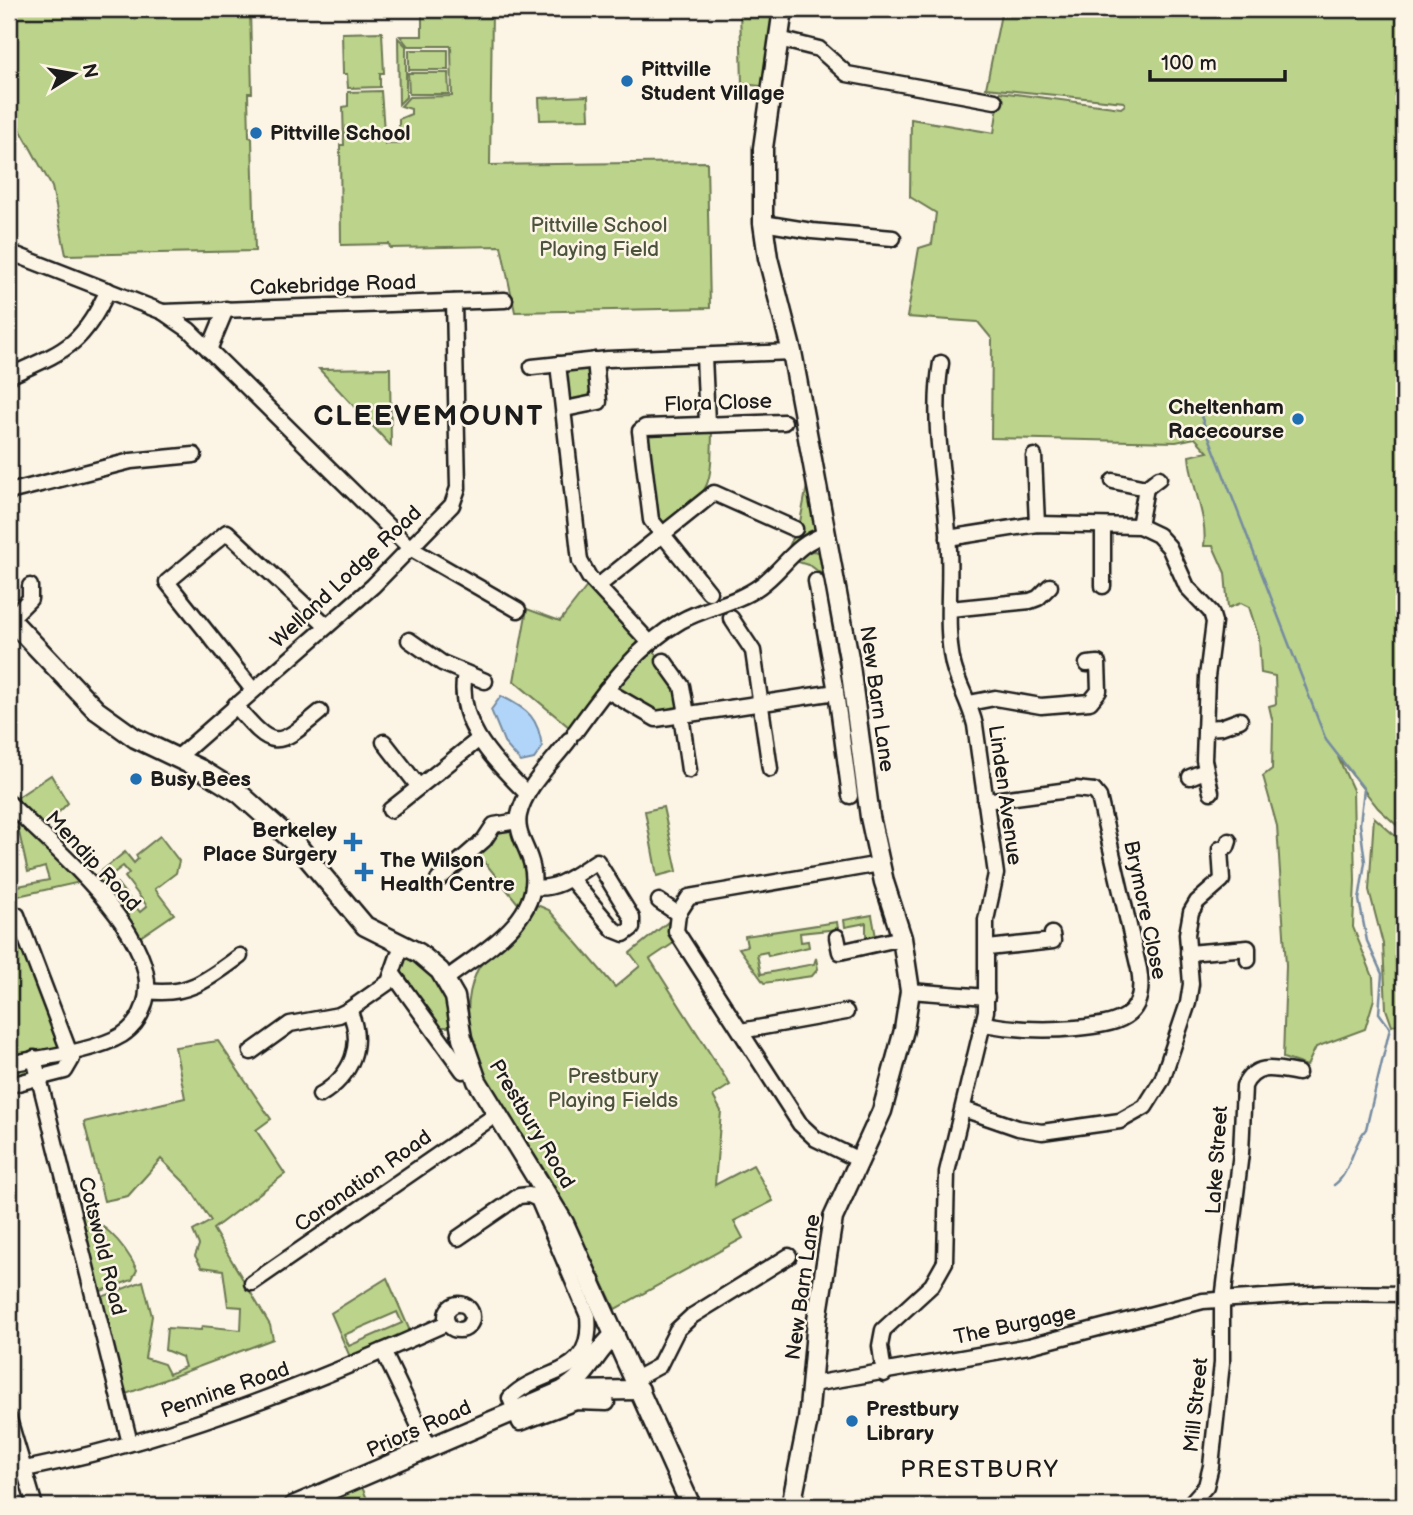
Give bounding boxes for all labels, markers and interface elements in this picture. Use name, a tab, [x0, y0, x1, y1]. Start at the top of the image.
north arrow	[38, 38, 108, 108]
scale bar	[1150, 38, 1285, 82]
text: 100 m	[1161, 51, 1217, 76]
place label: Pittville Student Village	[641, 57, 785, 106]
text: N	[77, 62, 102, 80]
marker: Pittville Student Village	[619, 73, 635, 89]
place label: Pittville School	[270, 121, 411, 146]
marker: Pittville School	[248, 125, 264, 141]
park label: Pittville School Playing Field	[531, 213, 667, 262]
street label: Cakebridge Road	[249, 270, 417, 300]
street label: Flora Close	[664, 389, 772, 417]
place label: Cheltenham Racecourse	[1168, 395, 1284, 444]
district label: CLEEVEMOUNT	[313, 400, 545, 433]
marker: Cheltenham Racecourse	[1290, 411, 1306, 427]
street label: Welland Lodge Road	[265, 501, 427, 653]
street label: New Barn Lane	[854, 624, 900, 774]
street label: Linden Avenue	[983, 723, 1027, 867]
place label: Busy Bees	[150, 767, 251, 792]
marker: Busy Bees	[128, 771, 144, 787]
street label: Mendip Road	[40, 806, 146, 916]
place label: Berkeley Place Surgery	[202, 818, 337, 867]
marker: Berkeley Place Surgery	[343, 832, 363, 852]
street label: Brymore Close	[1118, 838, 1172, 982]
place label: The Wilson Health Centre	[380, 848, 515, 897]
marker: The Wilson Health Centre	[354, 862, 374, 882]
street label: Prestbury Road	[484, 1055, 580, 1193]
park label: Prestbury Playing Fields	[548, 1064, 678, 1113]
street label: Lake Street	[1201, 1104, 1233, 1215]
street label: Coronation Road	[290, 1125, 436, 1237]
street label: Cotswold Road	[73, 1174, 131, 1318]
street label: New Barn Lane	[780, 1212, 826, 1362]
street label: The Burgage	[952, 1300, 1078, 1350]
street label: Pennine Road	[157, 1356, 293, 1424]
street label: Mill Street	[1179, 1356, 1213, 1454]
street label: Priors Road	[363, 1395, 475, 1463]
place label: Prestbury Library	[866, 1397, 959, 1446]
marker: Prestbury Library	[844, 1413, 860, 1429]
district label: PRESTBURY	[900, 1455, 1060, 1484]

